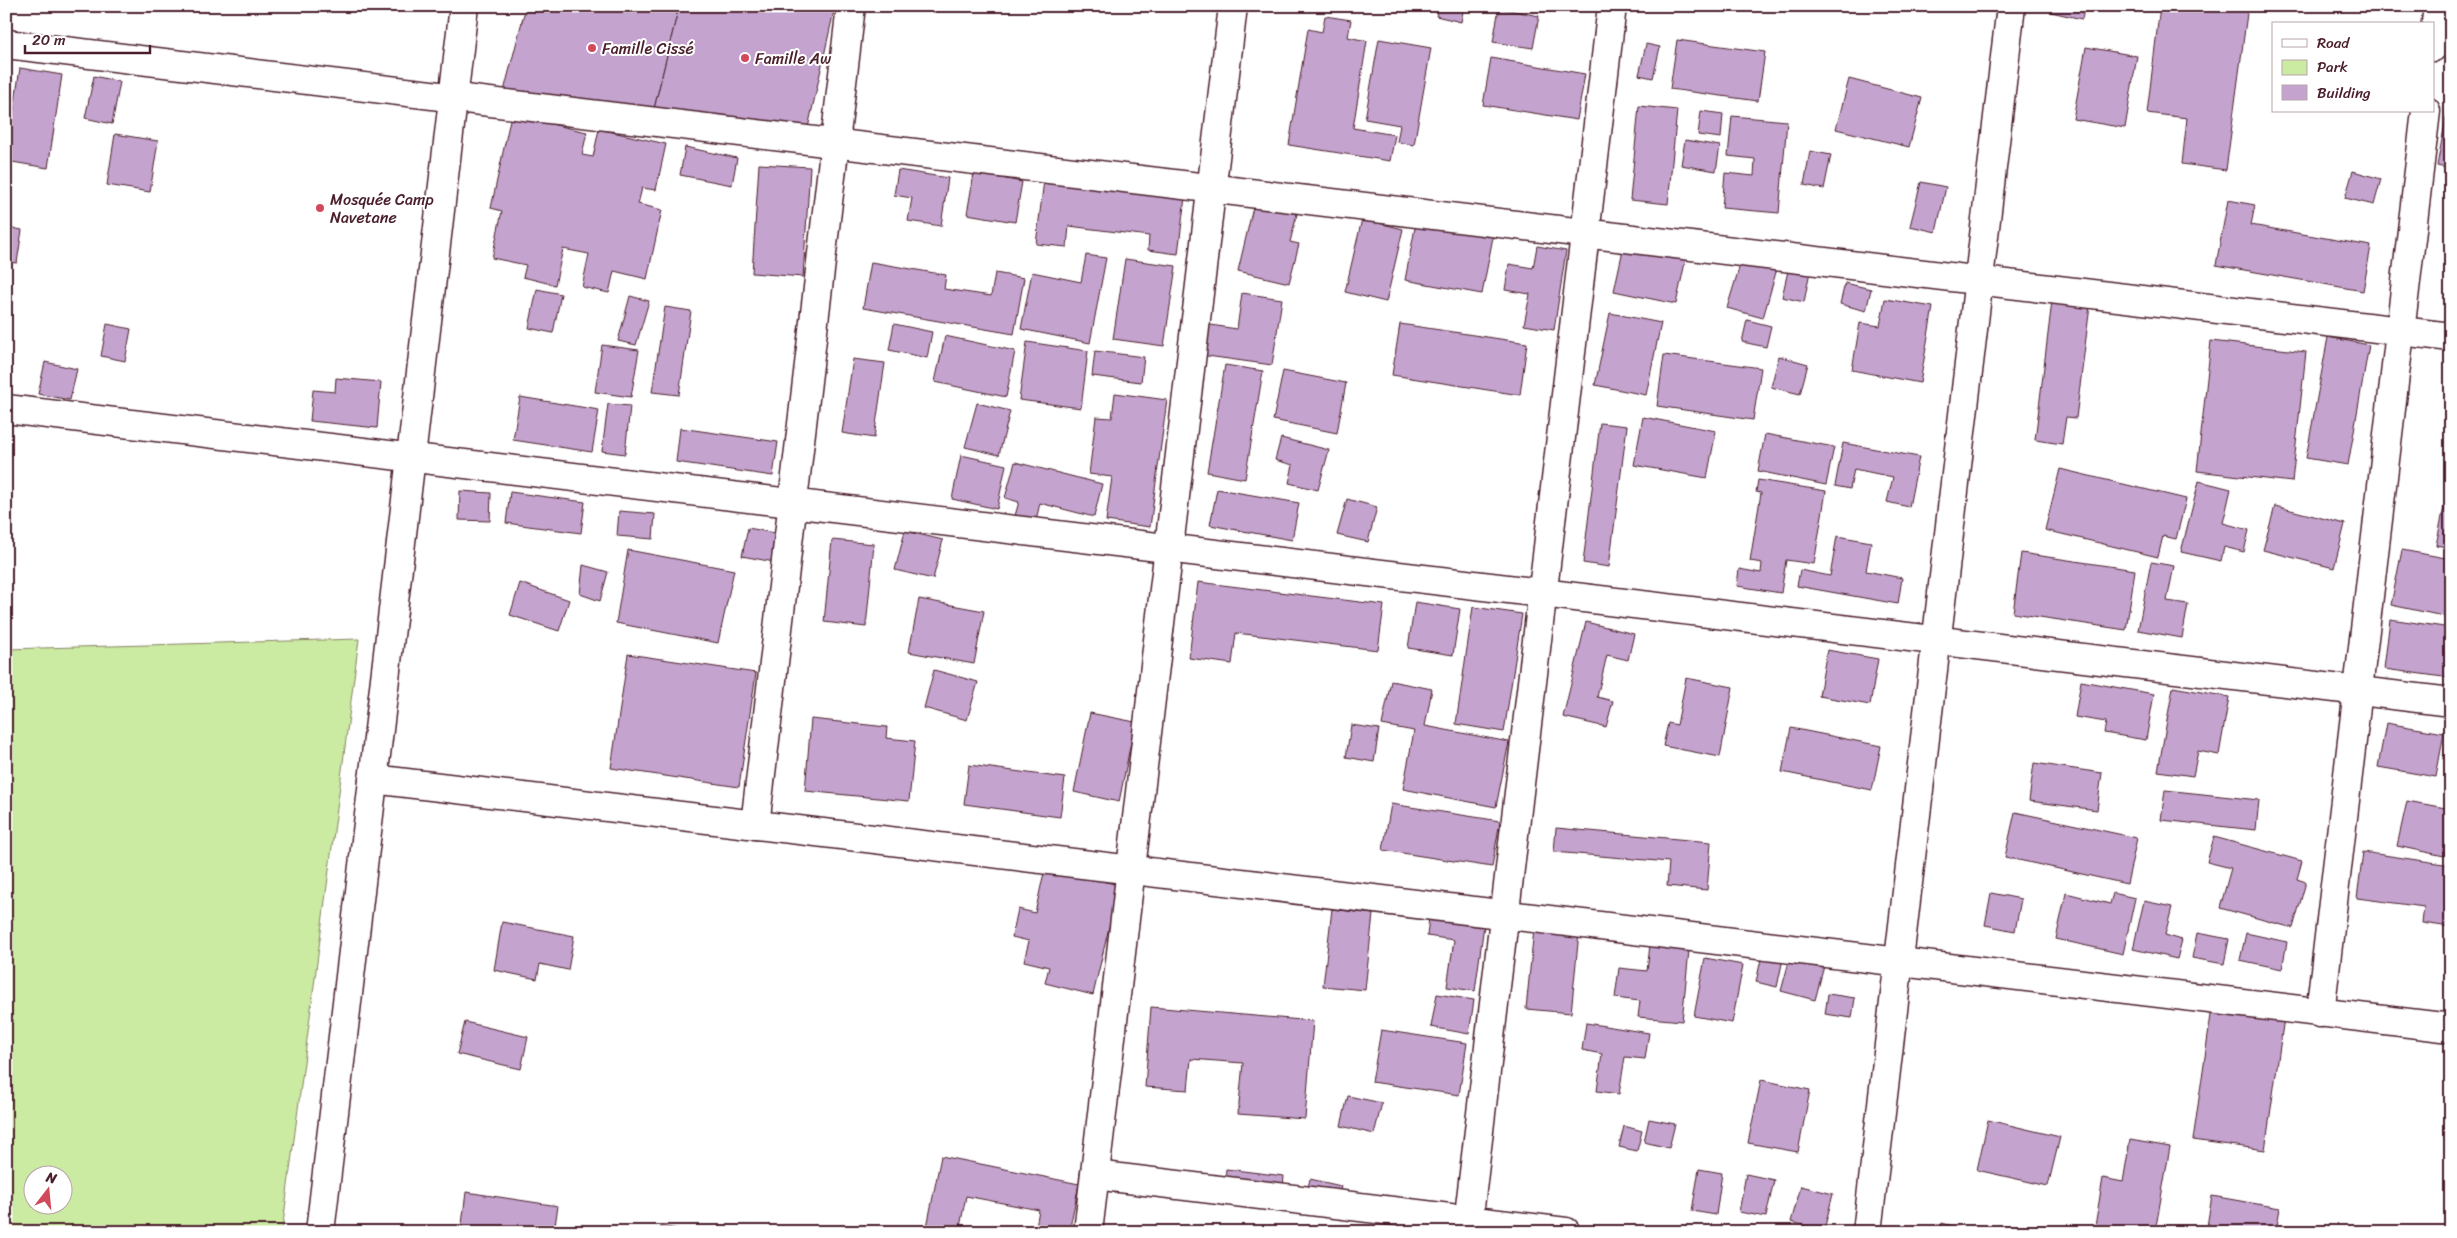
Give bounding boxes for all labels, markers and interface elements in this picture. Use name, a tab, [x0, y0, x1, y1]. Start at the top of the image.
scale bar	[25, 22, 150, 54]
legend	[2272, 22, 2434, 112]
text: 20 m	[32, 27, 66, 53]
text: Road	[2317, 30, 2350, 56]
place label: Famille Cissé	[602, 34, 694, 63]
marker: Famille Cissé	[586, 42, 598, 54]
place label: Famille Aw	[755, 44, 832, 73]
marker: Famille Aw	[739, 52, 751, 64]
text: Park	[2317, 54, 2348, 80]
text: Building	[2317, 80, 2371, 106]
place label: Mosquée Camp Navetane	[330, 185, 434, 232]
marker: Mosquée Camp Navetane	[314, 202, 326, 214]
text: N	[42, 1164, 60, 1191]
north arrow	[22, 1166, 72, 1216]

